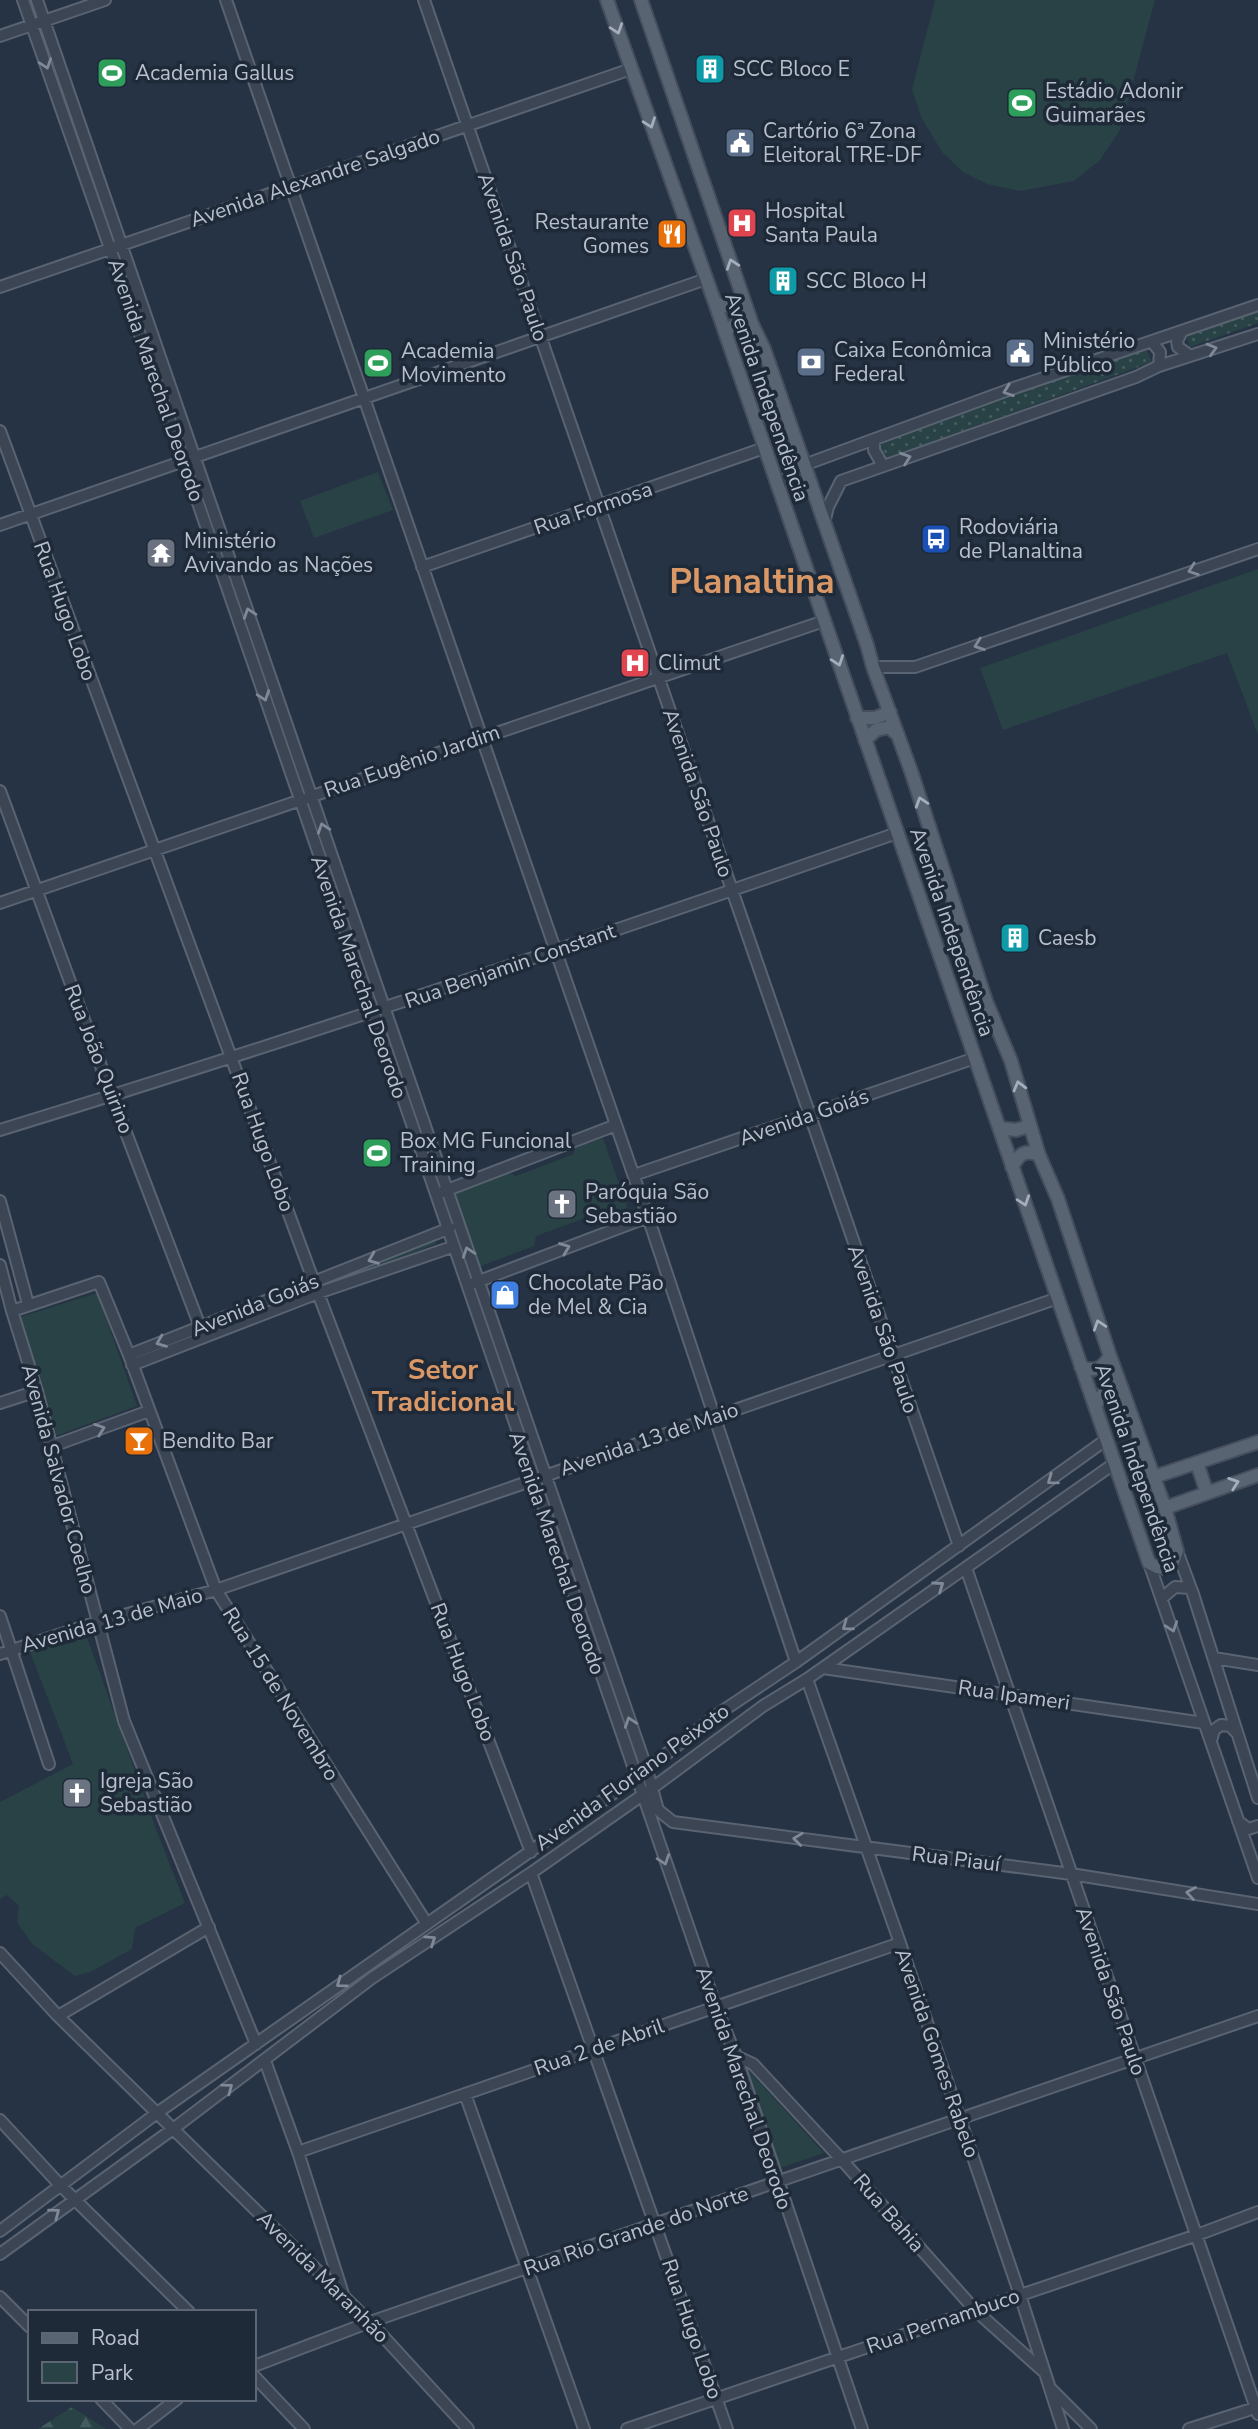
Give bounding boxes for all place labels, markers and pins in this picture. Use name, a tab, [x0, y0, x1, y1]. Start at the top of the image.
building icon: SCC Bloco E	[693, 52, 727, 86]
place label: SCC Bloco E	[733, 55, 850, 83]
sports icon: Academia Gallus	[95, 56, 129, 90]
place label: Academia Gallus	[135, 59, 294, 87]
place label: Estádio Adonir Guimarães	[1045, 77, 1184, 129]
sports icon: Estádio Adonir Guimarães	[1005, 86, 1039, 120]
place label: Cartório 6ª Zona Eleitoral TRE-DF	[763, 117, 921, 169]
public building icon: Cartório 6ª Zona Eleitoral TRE-DF	[723, 126, 757, 160]
place label: Hospital Santa Paula	[765, 197, 878, 249]
hospital icon: Hospital Santa Paula	[725, 206, 759, 240]
place label: Restaurante Gomes	[535, 208, 649, 260]
restaurant icon: Restaurante Gomes	[655, 217, 689, 251]
building icon: SCC Bloco H	[766, 264, 800, 298]
place label: SCC Bloco H	[806, 267, 927, 295]
place label: Ministério Público	[1043, 327, 1135, 379]
place label: Caixa Econômica Federal	[834, 336, 992, 388]
public building icon: Ministério Público	[1003, 336, 1037, 370]
place label: Academia Movimento	[401, 337, 506, 389]
bank icon: Caixa Econômica Federal	[794, 345, 828, 379]
sports icon: Academia Movimento	[361, 346, 395, 380]
place label: Rodoviária de Planaltina	[959, 513, 1083, 565]
bus stop icon: Rodoviária de Planaltina	[919, 522, 953, 556]
place label: Ministério Avivando as Nações	[184, 527, 373, 579]
temple icon: Ministério Avivando as Nações	[144, 536, 178, 570]
hospital icon: Climut	[618, 646, 652, 680]
place label: Climut	[658, 649, 721, 677]
building icon: Caesb	[998, 921, 1032, 955]
place label: Caesb	[1038, 924, 1096, 952]
place label: Box MG Funcional Training	[400, 1127, 572, 1179]
sports icon: Box MG Funcional Training	[360, 1136, 394, 1170]
place label: Paróquia São Sebastião	[585, 1178, 709, 1230]
church icon: Paróquia São Sebastião	[545, 1187, 579, 1221]
place label: Chocolate Pão de Mel & Cia	[528, 1269, 664, 1321]
shop icon: Chocolate Pão de Mel & Cia	[488, 1278, 522, 1312]
bar icon: Bendito Bar	[122, 1424, 156, 1458]
place label: Bendito Bar	[162, 1427, 274, 1455]
place label: Igreja São Sebastião	[100, 1767, 193, 1819]
church icon: Igreja São Sebastião	[60, 1776, 94, 1810]

